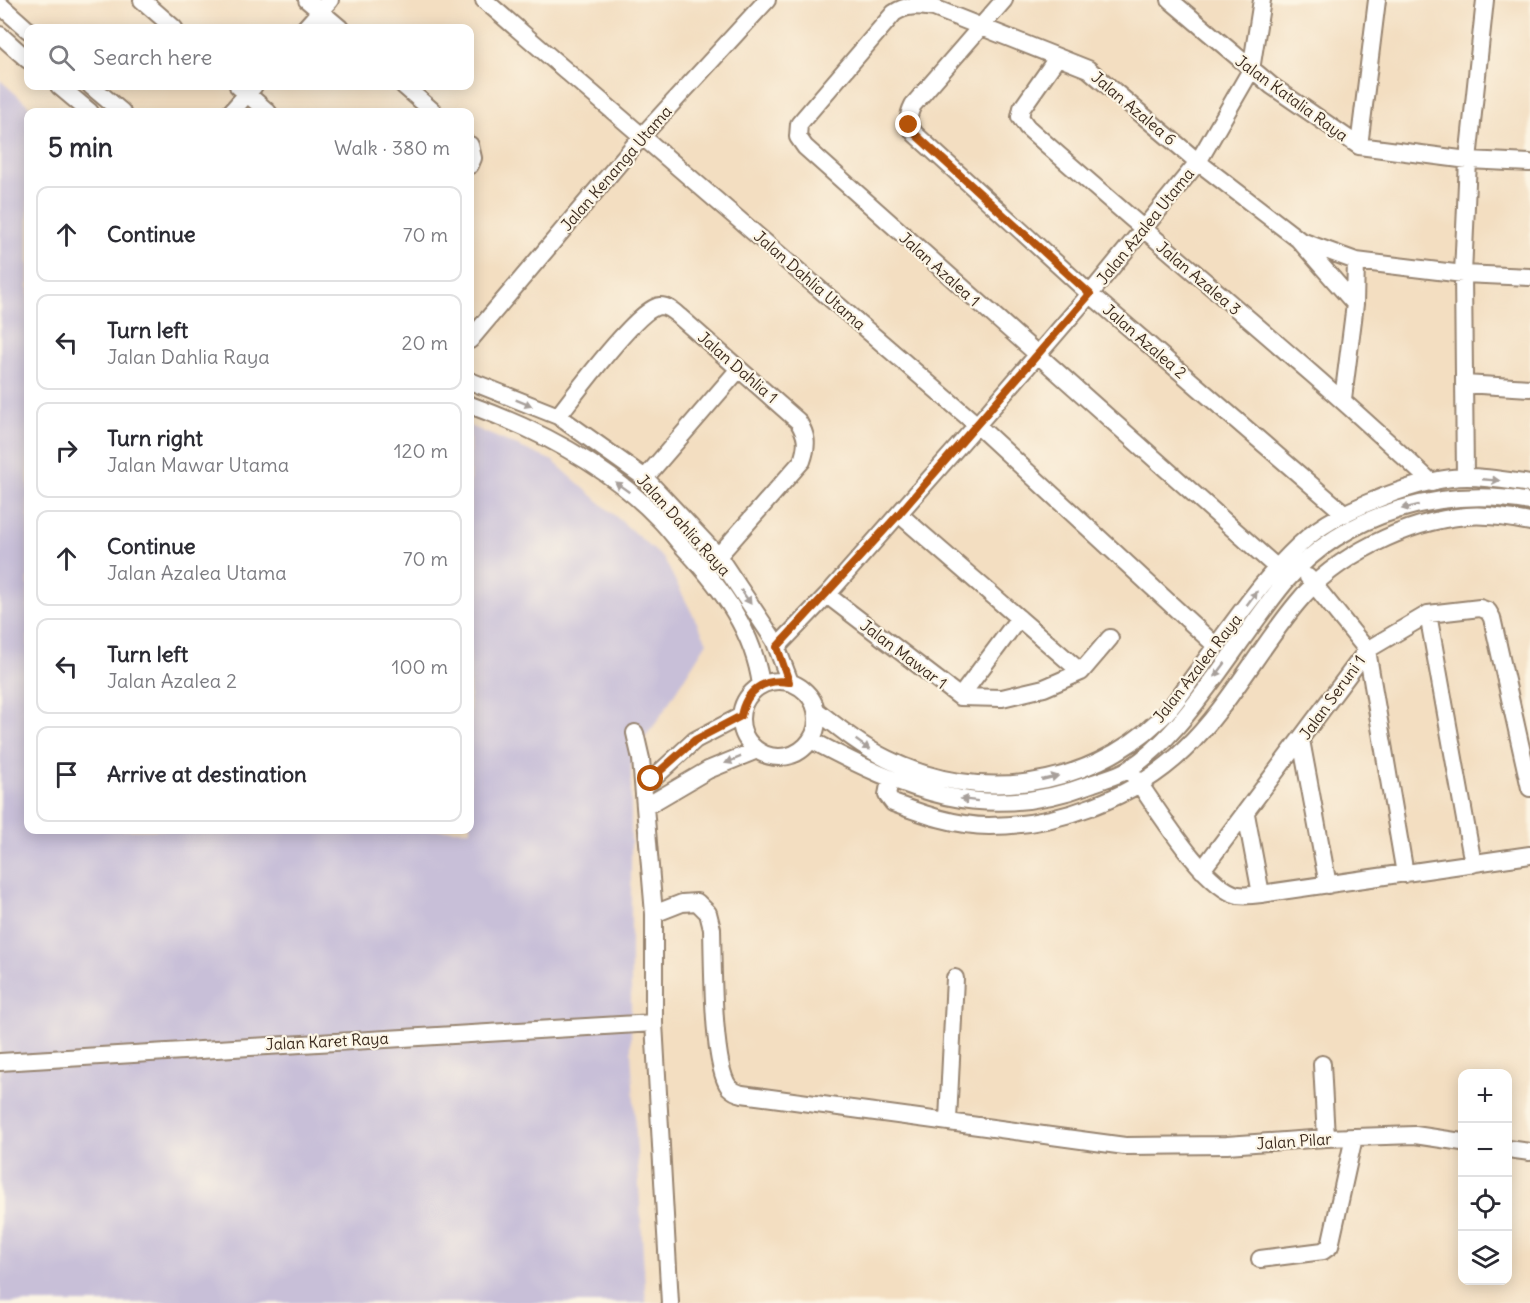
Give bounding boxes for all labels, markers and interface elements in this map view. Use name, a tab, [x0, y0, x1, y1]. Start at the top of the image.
search box	[24, 24, 474, 90]
icon: search	[45, 41, 78, 74]
text: Search here	[93, 43, 212, 71]
street label: Jalan Katalia Raya	[1232, 51, 1352, 145]
street label: Jalan Azalea 6	[1088, 67, 1180, 149]
street label: Jalan Kenanga Utama	[556, 101, 676, 235]
route end	[895, 111, 921, 137]
text: 5 min	[48, 131, 113, 164]
text: Walk · 380 m	[334, 135, 450, 160]
street label: Jalan Azalea Utama	[1092, 164, 1198, 288]
icon: ahead	[50, 218, 83, 251]
text: Continue	[107, 220, 196, 248]
text: 70 m	[403, 222, 448, 247]
street label: Jalan Dahlia Utama	[750, 226, 870, 334]
street label: Jalan Azalea 1	[896, 228, 984, 310]
street label: Jalan Azalea 3	[1153, 237, 1245, 319]
street label: Jalan Azalea 2	[1099, 299, 1191, 383]
text: Turn left	[107, 316, 188, 344]
icon: left	[50, 326, 83, 359]
street label: Jalan Dahlia 1	[694, 327, 782, 407]
text: 20 m	[402, 330, 448, 355]
text: Jalan Dahlia Raya	[107, 344, 270, 369]
one-way arrow	[515, 399, 533, 408]
text: Turn right	[107, 424, 203, 452]
icon: right	[50, 434, 83, 467]
text: 120 m	[394, 438, 448, 463]
text: Jalan Mawar Utama	[107, 452, 289, 477]
street label: Jalan Dahlia Raya	[633, 470, 735, 580]
one-way arrow	[1481, 475, 1500, 485]
one-way arrow	[615, 481, 630, 493]
one-way arrow	[1401, 502, 1419, 512]
text: Continue	[107, 532, 196, 560]
icon: ahead	[50, 542, 83, 575]
text: 70 m	[403, 546, 448, 571]
text: Jalan Azalea Utama	[107, 560, 287, 585]
one-way arrow	[740, 589, 752, 605]
one-way arrow	[1246, 591, 1258, 606]
street label: Jalan Azalea Raya	[1148, 610, 1246, 726]
street label: Jalan Mawar 1	[857, 615, 951, 693]
text: Turn left	[107, 640, 188, 668]
icon: left	[50, 650, 83, 683]
street label: Jalan Seruni 1	[1295, 651, 1369, 743]
text: 100 m	[391, 654, 448, 679]
one-way arrow	[1214, 662, 1226, 678]
text: Jalan Azalea 2	[107, 668, 237, 693]
one-way arrow	[855, 739, 871, 751]
one-way arrow	[723, 755, 741, 765]
icon: arrive	[50, 758, 83, 791]
text: Arrive at destination	[107, 760, 307, 788]
route start	[637, 765, 663, 791]
one-way arrow	[1041, 773, 1060, 782]
one-way arrow	[960, 795, 979, 804]
street label: Jalan Karet Raya	[265, 1028, 389, 1054]
map controls	[1458, 1069, 1512, 1285]
button: +	[1458, 1069, 1512, 1123]
button: −	[1458, 1123, 1512, 1177]
street label: Jalan Pilar	[1256, 1128, 1333, 1154]
button: locate	[1458, 1177, 1512, 1231]
button: layers	[1458, 1231, 1512, 1285]

